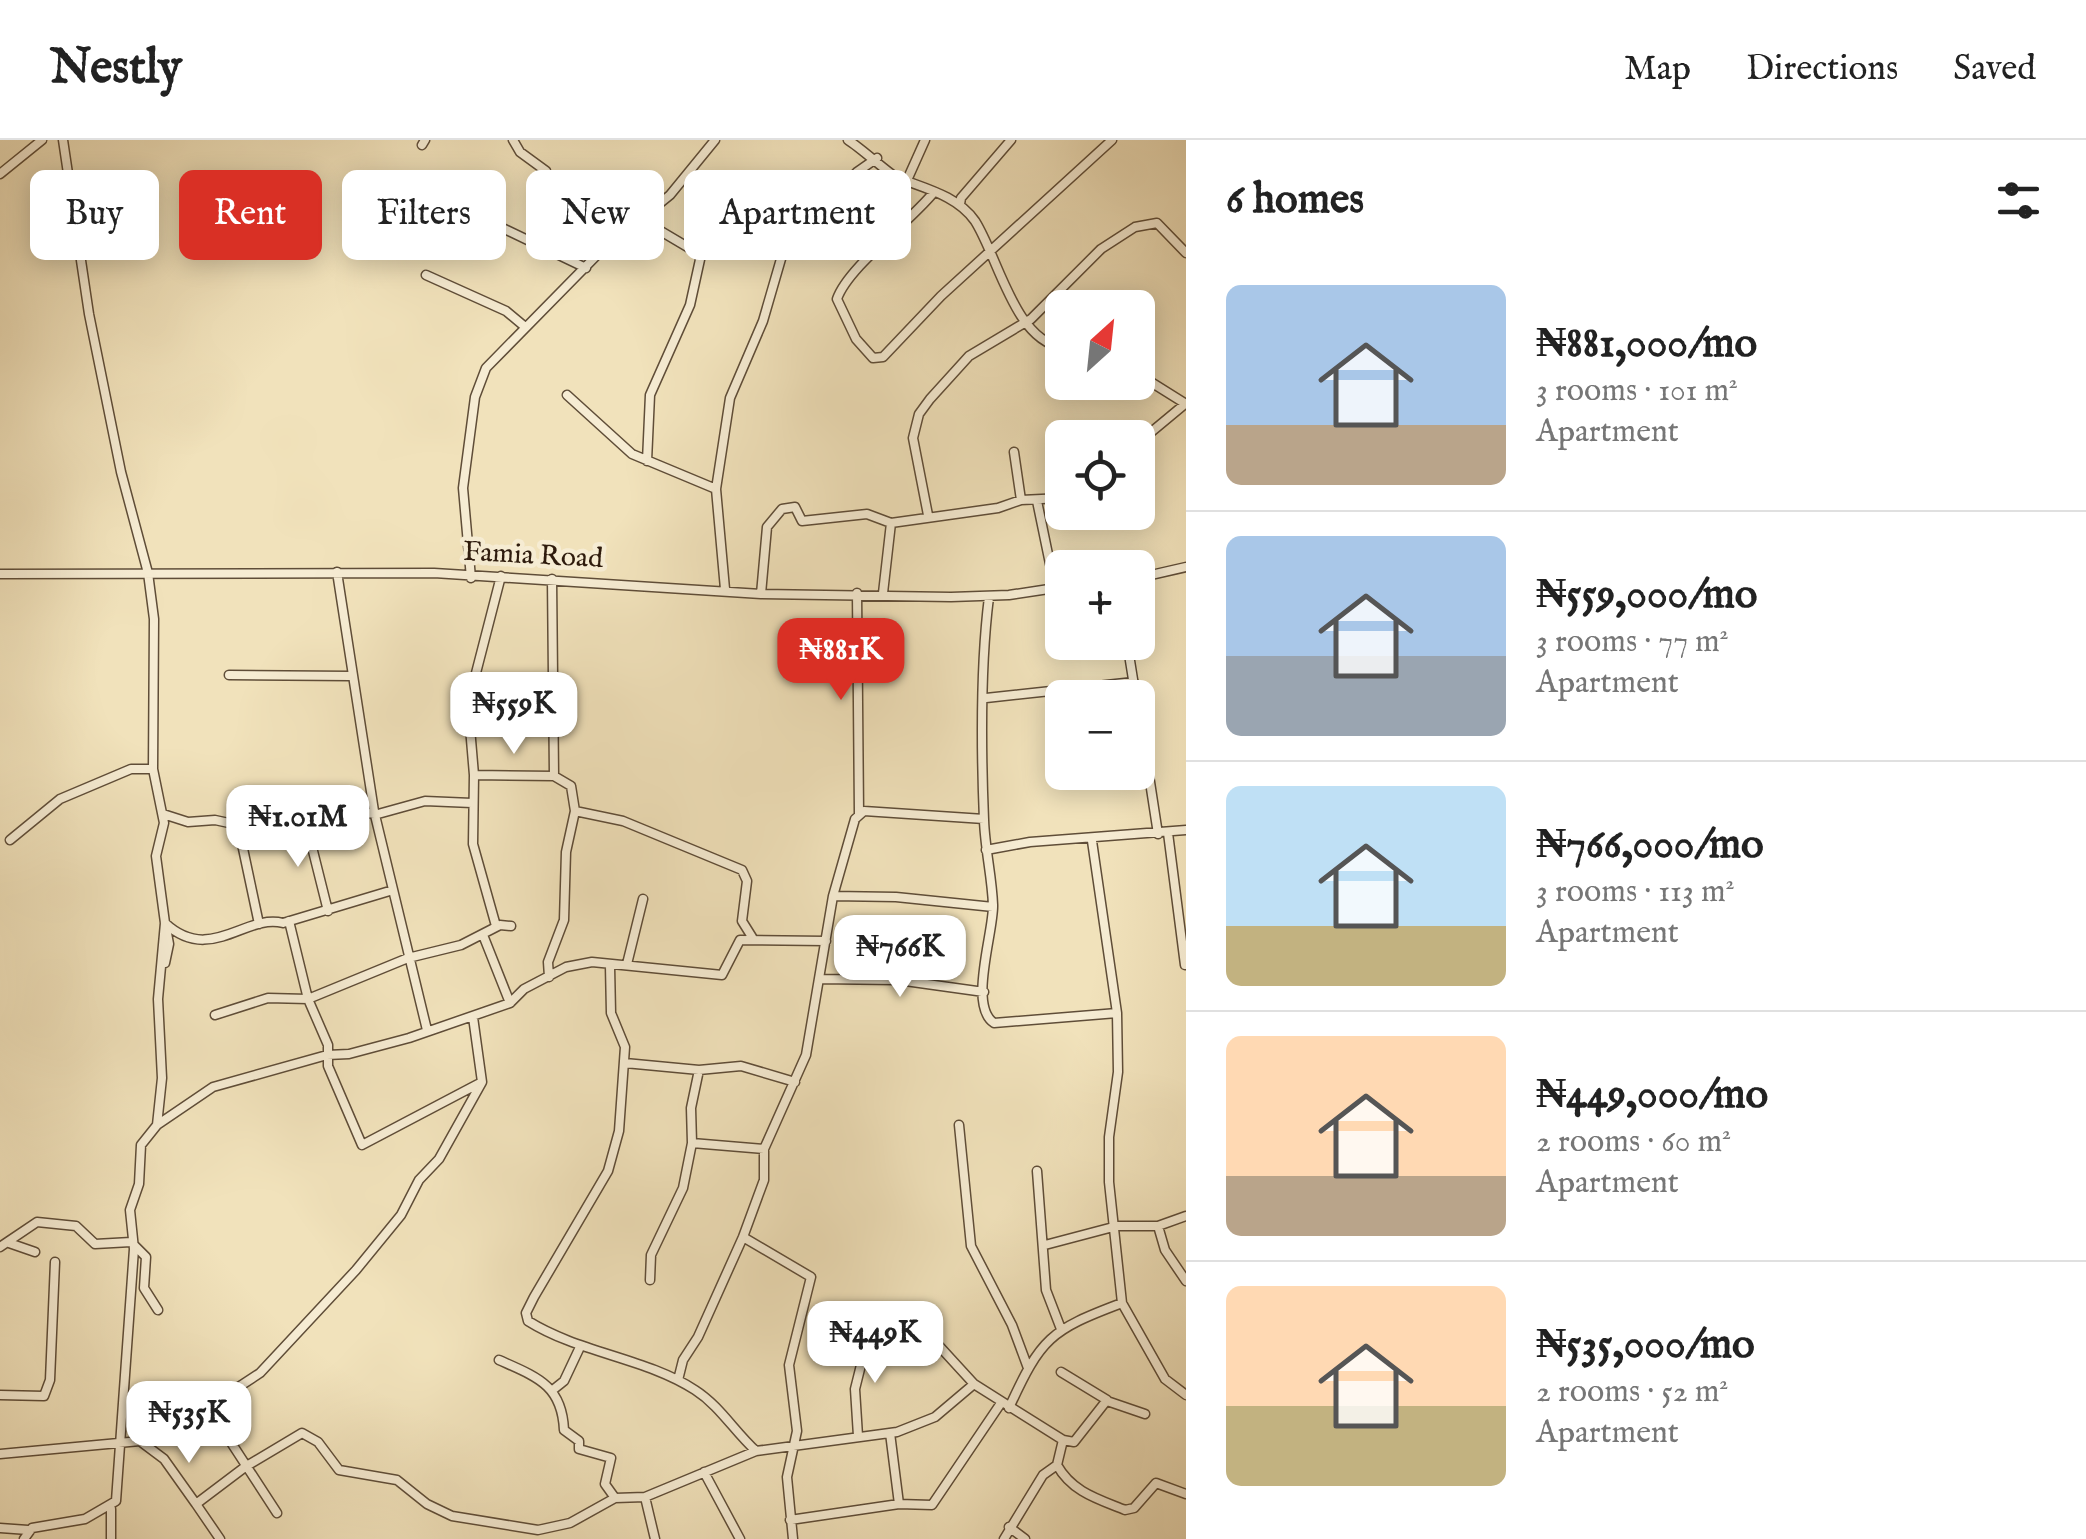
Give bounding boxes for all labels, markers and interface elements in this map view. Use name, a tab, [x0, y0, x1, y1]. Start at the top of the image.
text: Nestly	[50, 39, 182, 99]
text: Map	[1624, 47, 1691, 92]
text: Directions	[1746, 47, 1898, 92]
text: Saved	[1953, 47, 2036, 92]
chip: Buy	[30, 170, 159, 260]
chip: Rent	[179, 170, 322, 260]
chip: Filters	[342, 170, 506, 260]
chip: New	[526, 170, 664, 260]
chip: Apartment	[684, 170, 911, 260]
icon: filters	[1991, 173, 2046, 228]
text: 6 homes	[1226, 174, 1364, 227]
north arrow	[1045, 290, 1155, 400]
map controls	[1045, 290, 1155, 790]
text: ₦881,000/mo	[1536, 318, 1757, 371]
icon: home	[1306, 325, 1426, 445]
text: 3 rooms · 101 m²	[1536, 371, 1738, 412]
text: Apartment	[1536, 412, 1679, 453]
button: locate	[1045, 420, 1155, 530]
street label: Famia Road	[462, 535, 604, 577]
button: +	[1045, 550, 1155, 660]
text: ₦559,000/mo	[1536, 569, 1757, 622]
icon: home	[1306, 576, 1426, 696]
pin: ₦881K	[771, 618, 911, 703]
text: 3 rooms · 77 m²	[1536, 622, 1729, 663]
text: ₦881K	[799, 630, 883, 671]
text: Apartment	[1536, 663, 1679, 704]
pin: ₦559K	[444, 672, 584, 757]
button: −	[1045, 680, 1155, 790]
text: ₦559K	[472, 684, 556, 725]
pin: ₦1.01M	[217, 785, 379, 870]
text: ₦1.01M	[248, 797, 348, 838]
text: ₦766,000/mo	[1536, 819, 1764, 872]
icon: home	[1306, 826, 1426, 946]
text: 3 rooms · 113 m²	[1536, 872, 1735, 913]
text: Apartment	[1536, 913, 1679, 954]
pin: ₦766K	[830, 915, 970, 1000]
text: ₦766K	[856, 927, 944, 968]
text: ₦449,000/mo	[1536, 1069, 1768, 1122]
icon: home	[1306, 1076, 1426, 1196]
text: 2 rooms · 60 m²	[1536, 1122, 1731, 1163]
text: Apartment	[1536, 1163, 1679, 1204]
pin: ₦449K	[805, 1301, 945, 1386]
text: ₦449K	[829, 1313, 921, 1354]
text: ₦535,000/mo	[1536, 1319, 1755, 1372]
icon: home	[1306, 1326, 1426, 1446]
text: 2 rooms · 52 m²	[1536, 1372, 1728, 1413]
pin: ₦535K	[119, 1381, 259, 1466]
text: ₦535K	[148, 1393, 230, 1434]
text: Apartment	[1536, 1413, 1679, 1454]

